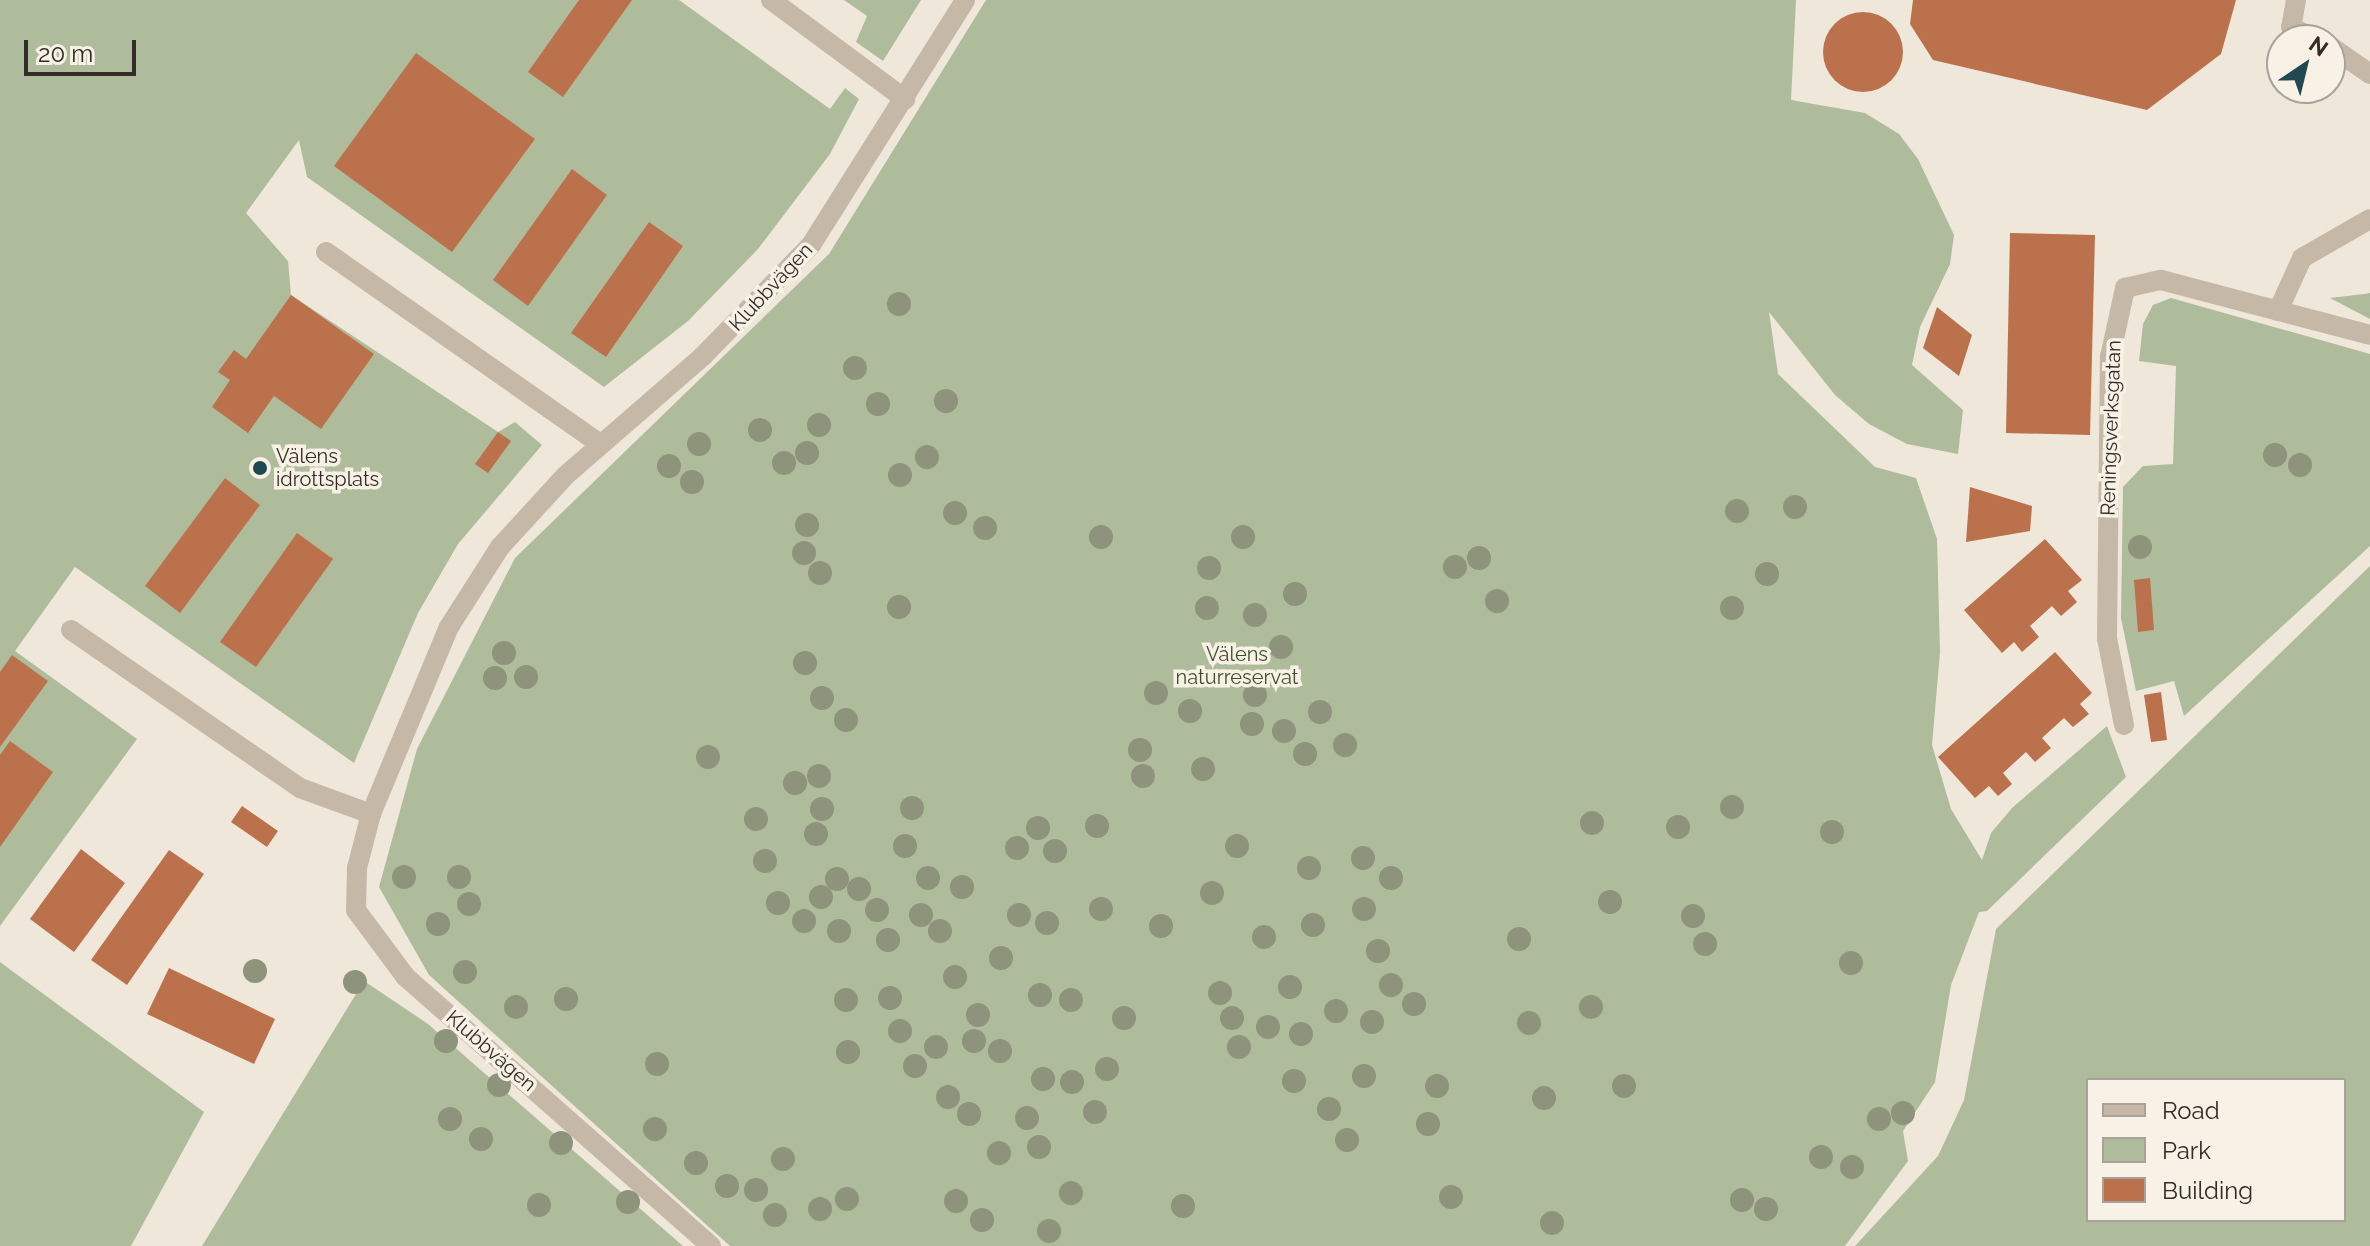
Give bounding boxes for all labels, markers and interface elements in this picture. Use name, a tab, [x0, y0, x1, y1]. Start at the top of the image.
scale bar	[28, 24, 140, 74]
north arrow	[2266, 24, 2346, 104]
text: N	[2304, 31, 2333, 61]
text: 20 m	[38, 39, 93, 68]
street label: Klubbvägen	[724, 238, 818, 336]
street label: Reningsverksgatan	[2096, 340, 2126, 516]
place label: Välens idrottsplats	[276, 444, 379, 491]
marker: Välens idrottsplats	[251, 459, 269, 477]
park label: Välens naturreservat	[1176, 642, 1298, 689]
street label: Klubbvägen	[441, 1005, 541, 1097]
legend	[2086, 1078, 2346, 1222]
text: Road	[2162, 1096, 2220, 1125]
text: Park	[2162, 1136, 2211, 1165]
text: Building	[2162, 1176, 2253, 1205]

